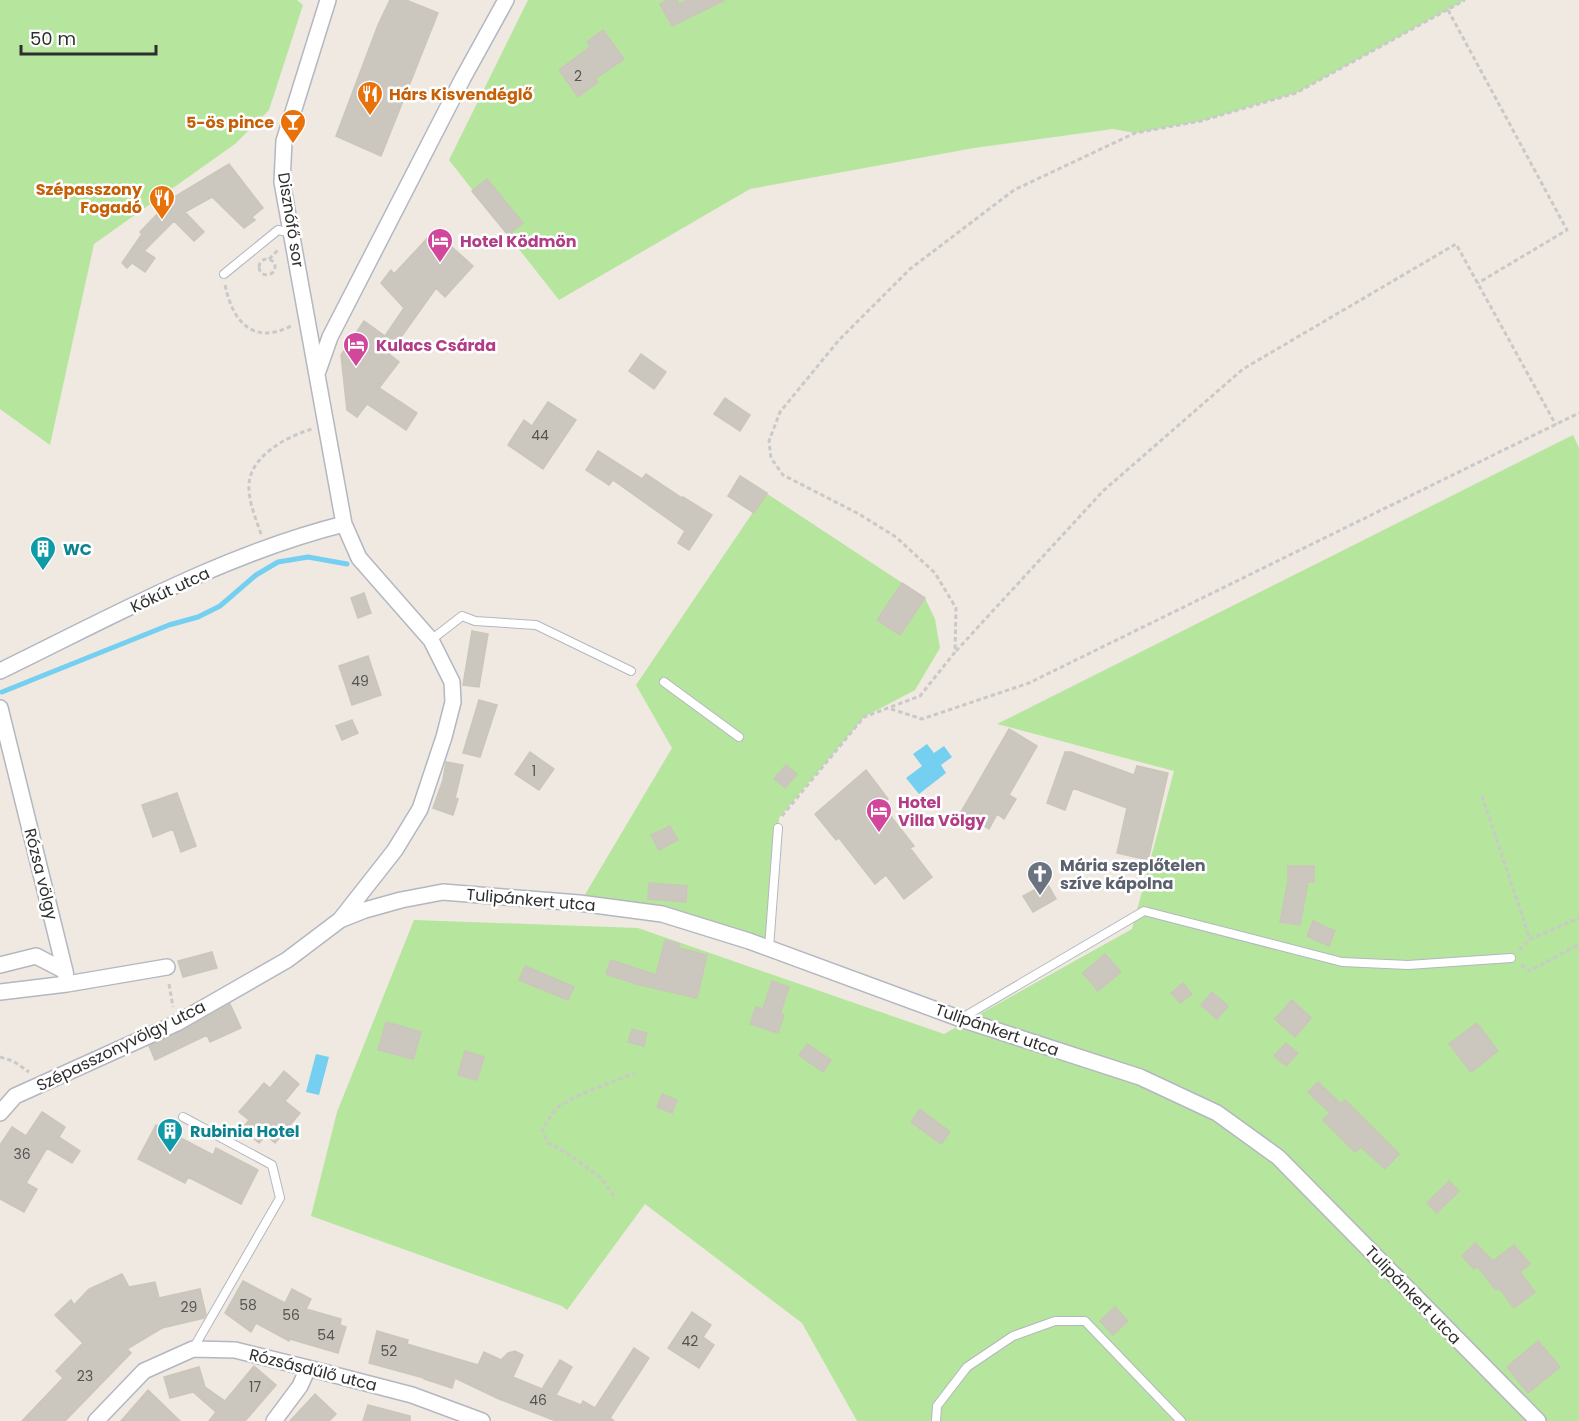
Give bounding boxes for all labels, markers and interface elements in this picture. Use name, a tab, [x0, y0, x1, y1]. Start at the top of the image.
scale bar	[21, 18, 156, 56]
text: 50 m	[30, 26, 76, 51]
house number: 2	[574, 66, 582, 86]
restaurant icon: Hárs Kisvendéglő	[355, 79, 385, 117]
place label: Hárs Kisvendéglő	[389, 83, 533, 106]
bar icon: 5-ös pince	[278, 107, 308, 145]
place label: 5-ös pince	[186, 111, 274, 134]
street label: Disznófő sor	[272, 171, 310, 269]
place label: Szépasszony Fogadó	[36, 178, 143, 219]
restaurant icon: Szépasszony Fogadó	[147, 183, 177, 221]
hotel icon: Hotel Ködmön	[425, 226, 455, 264]
place label: Hotel Ködmön	[460, 230, 576, 253]
hotel icon: Kulacs Csárda	[341, 330, 371, 368]
place label: Kulacs Csárda	[376, 334, 496, 357]
house number: 44	[531, 425, 549, 445]
building icon: WC	[28, 534, 58, 572]
place label: WC	[63, 538, 92, 561]
street label: Kőkút utca	[127, 562, 213, 618]
house number: 49	[351, 671, 369, 691]
house number: 1	[532, 761, 536, 781]
place label: Hotel Villa Völgy	[898, 791, 987, 832]
hotel icon: Hotel Villa Völgy	[864, 796, 894, 834]
street label: Rózsa völgy	[19, 826, 63, 922]
place label: Mária szeplőtelen szíve kápolna	[1060, 854, 1206, 895]
church icon: Mária szeplőtelen szíve kápolna	[1025, 859, 1055, 897]
street label: Tulipánkert utca	[466, 883, 596, 917]
street label: Szépasszonyvölgy utca	[33, 995, 209, 1097]
street label: Tulipánkert utca	[932, 998, 1062, 1062]
building icon: Rubinia Hotel	[155, 1116, 185, 1154]
place label: Rubinia Hotel	[190, 1120, 300, 1143]
house number: 36	[13, 1144, 31, 1164]
street label: Tulipánkert utca	[1360, 1240, 1466, 1350]
house number: 58	[239, 1295, 257, 1315]
house number: 29	[181, 1297, 197, 1317]
house number: 56	[282, 1305, 300, 1325]
house number: 54	[317, 1325, 335, 1345]
house number: 42	[682, 1331, 698, 1351]
house number: 52	[381, 1341, 397, 1361]
street label: Rózsásdűlő utca	[247, 1343, 379, 1397]
house number: 23	[77, 1366, 93, 1386]
house number: 17	[249, 1377, 261, 1397]
house number: 46	[529, 1390, 547, 1410]

